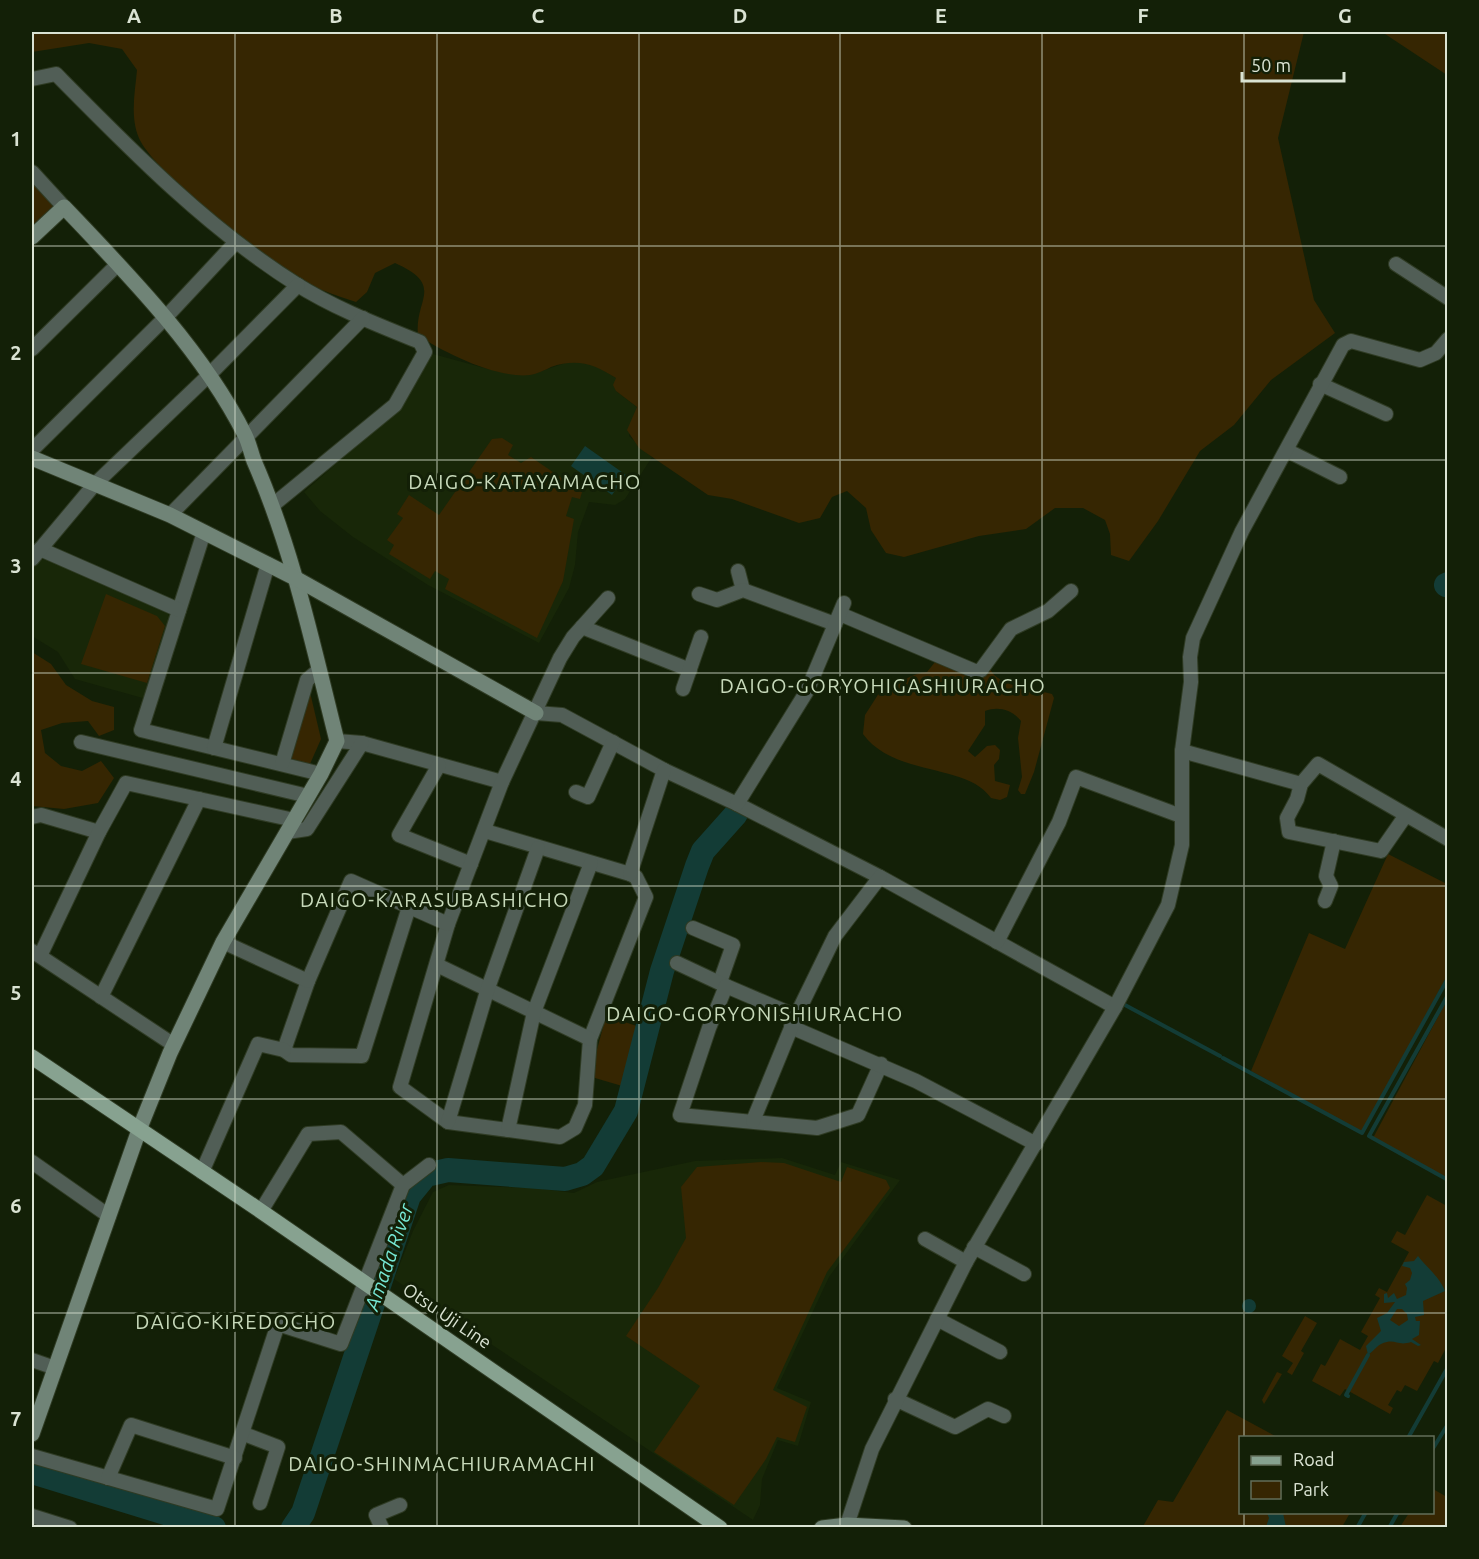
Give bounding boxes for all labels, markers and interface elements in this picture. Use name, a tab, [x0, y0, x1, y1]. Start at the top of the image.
text: A	[127, 4, 141, 27]
text: B	[329, 4, 343, 27]
text: C	[532, 4, 545, 27]
text: D	[733, 4, 747, 27]
text: E	[935, 4, 947, 27]
text: F	[1137, 4, 1149, 27]
text: G	[1338, 4, 1352, 27]
scale bar	[1242, 45, 1344, 83]
text: 50 m	[1251, 55, 1291, 75]
text: 1	[10, 127, 22, 150]
text: 2	[10, 341, 22, 364]
district label: DAIGO-KATAYAMACHO	[408, 470, 642, 493]
text: 3	[10, 554, 22, 577]
district label: DAIGO-GORYOHIGASHIURACHO	[720, 674, 1046, 697]
text: 4	[10, 767, 22, 790]
district label: DAIGO-KARASUBASHICHO	[300, 888, 570, 911]
text: 5	[10, 981, 22, 1004]
district label: DAIGO-GORYONISHIURACHO	[606, 1002, 904, 1025]
text: 6	[10, 1194, 22, 1217]
water label: Amada River	[359, 1199, 418, 1314]
street label: Otsu Uji Line	[400, 1278, 496, 1352]
district label: DAIGO-KIREDOCHO	[135, 1310, 337, 1333]
text: 7	[10, 1407, 22, 1430]
legend	[1239, 1436, 1434, 1514]
text: Road	[1293, 1449, 1335, 1469]
district label: DAIGO-SHINMACHIURAMACHI	[288, 1452, 596, 1475]
text: Park	[1293, 1479, 1329, 1499]

